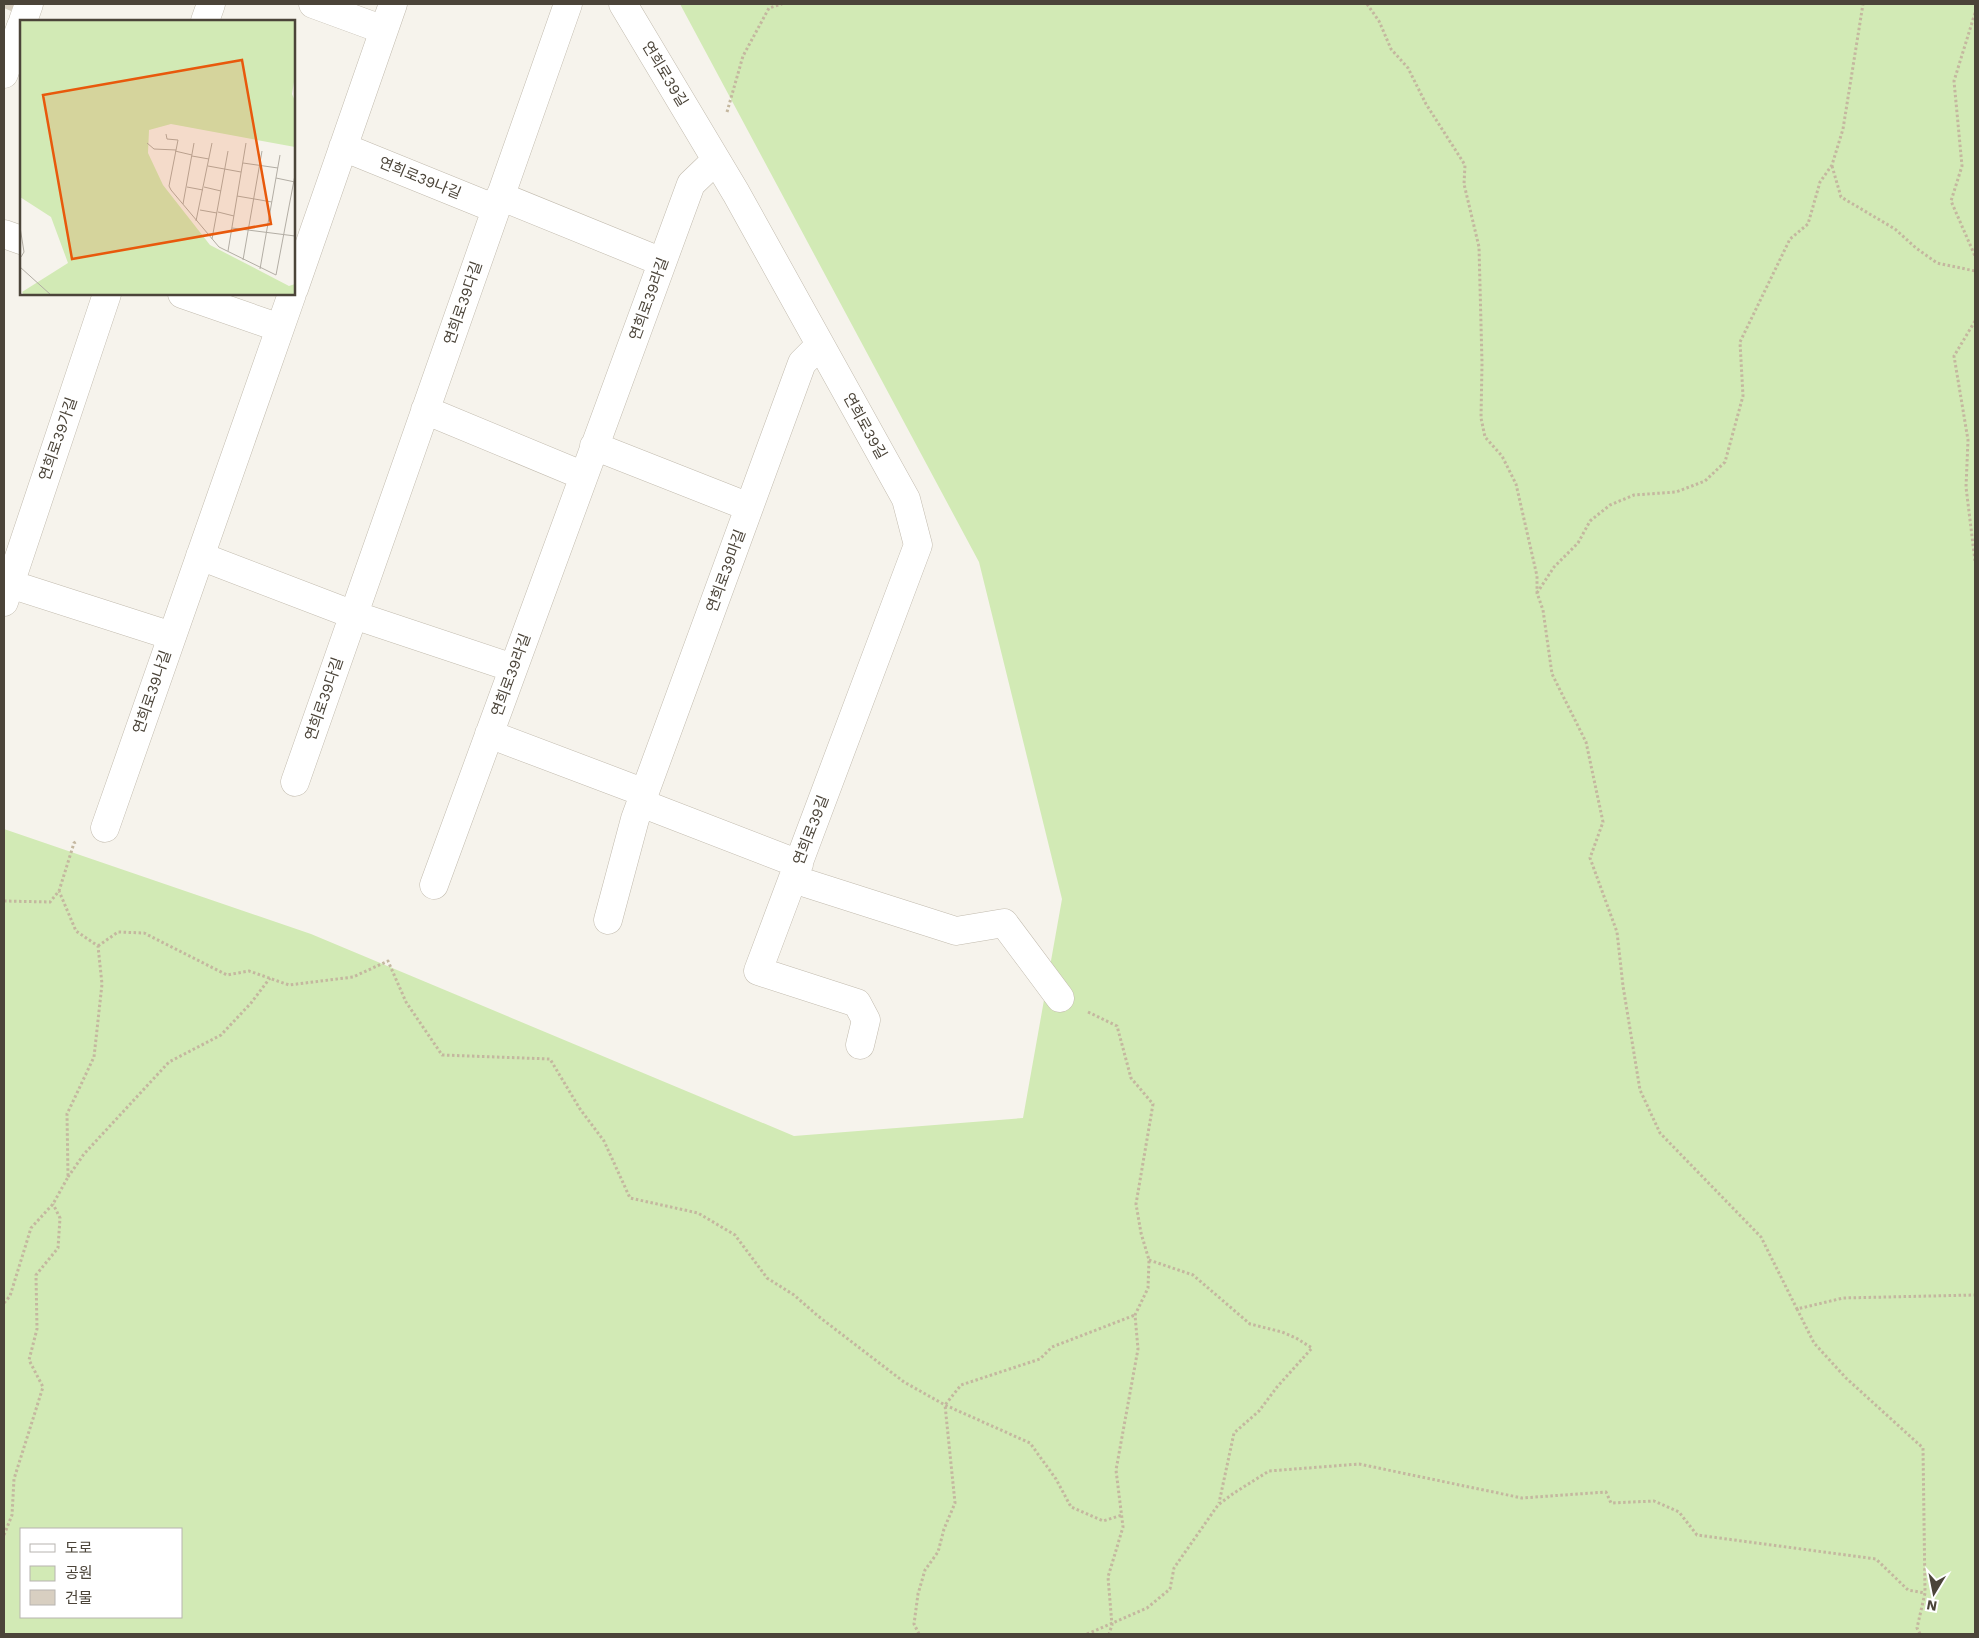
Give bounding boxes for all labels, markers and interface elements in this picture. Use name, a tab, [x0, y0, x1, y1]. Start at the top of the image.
inset map	[20, 20, 295, 295]
street label: 연희로39길	[638, 38, 692, 110]
street label: 연희로39나길	[376, 153, 464, 203]
street label: 연희로39라길	[626, 255, 672, 343]
street label: 연희로39다길	[440, 259, 486, 347]
street label: 연희로39길	[839, 390, 891, 462]
street label: 연희로39가길	[35, 395, 81, 483]
street label: 연희로39마길	[703, 527, 749, 615]
street label: 연희로39라길	[488, 631, 534, 719]
street label: 연희로39나길	[129, 648, 175, 736]
street label: 연희로39다길	[301, 655, 347, 743]
street label: 연희로39길	[789, 793, 833, 867]
legend	[20, 1528, 182, 1618]
text: 도로	[65, 1539, 93, 1557]
text: 공원	[65, 1564, 93, 1582]
north arrow	[1909, 1568, 1959, 1618]
text: 건물	[65, 1589, 93, 1607]
text: N	[1925, 1597, 1938, 1615]

